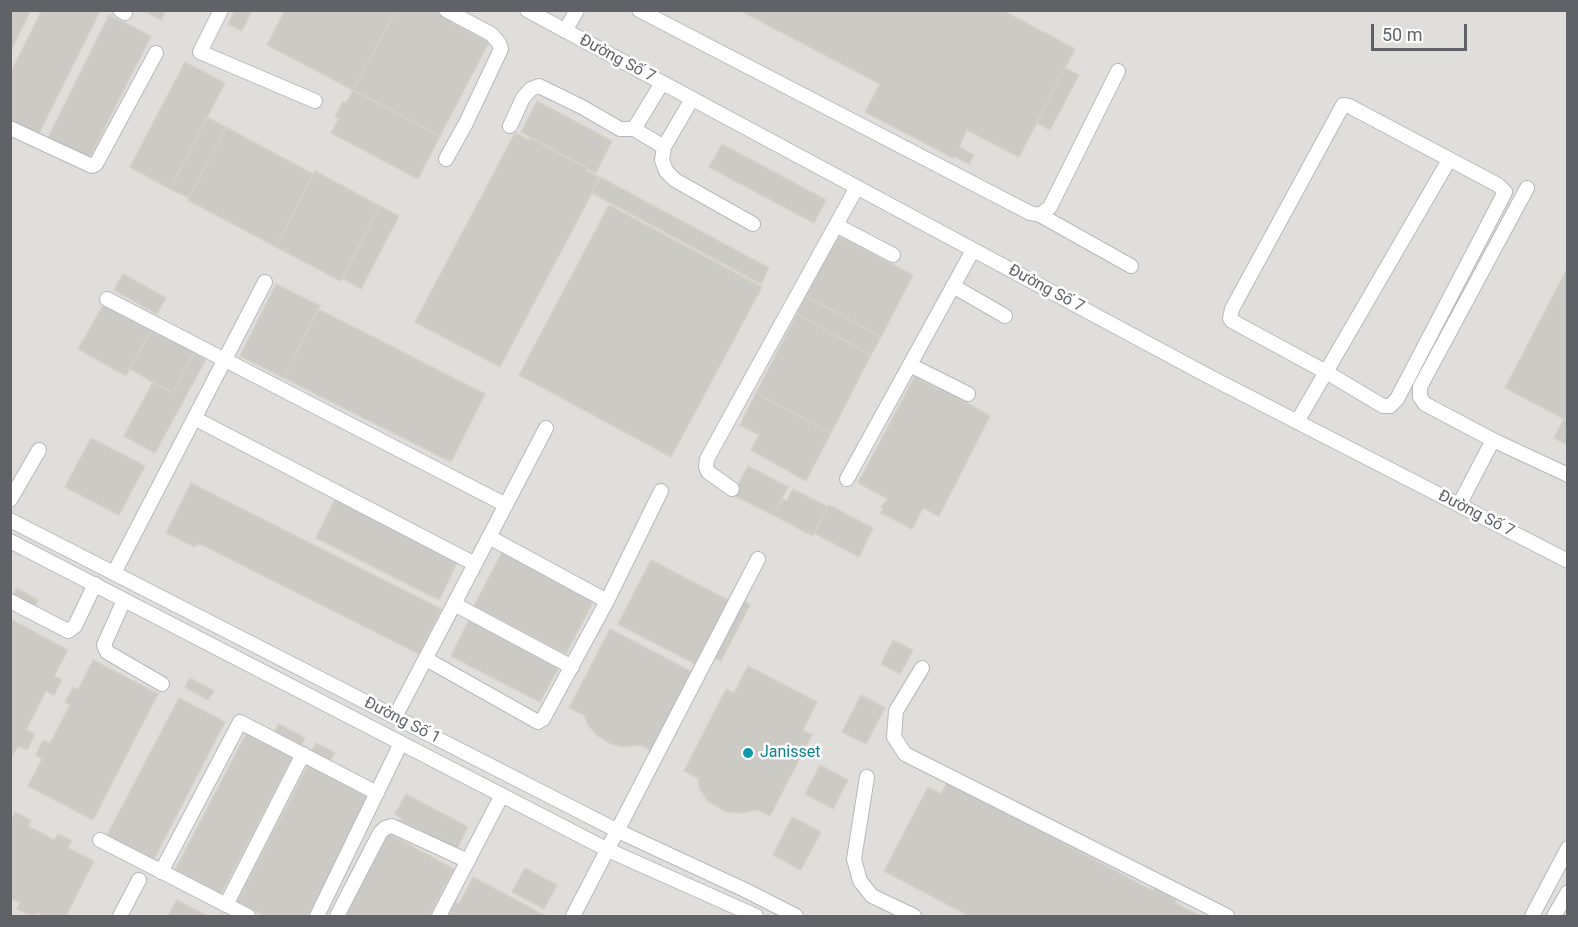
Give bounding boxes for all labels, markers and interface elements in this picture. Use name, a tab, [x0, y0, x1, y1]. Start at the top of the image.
scale bar	[1374, 12, 1470, 50]
text: 50 m	[1382, 24, 1422, 45]
street label: Đường Số 7	[576, 31, 658, 87]
street label: Đường Số 7	[1005, 261, 1087, 317]
street label: Đường Số 7	[1435, 487, 1517, 541]
street label: Đường Số 1	[361, 694, 443, 748]
place label: Janisset	[760, 743, 820, 763]
marker: Janisset	[741, 746, 755, 760]

